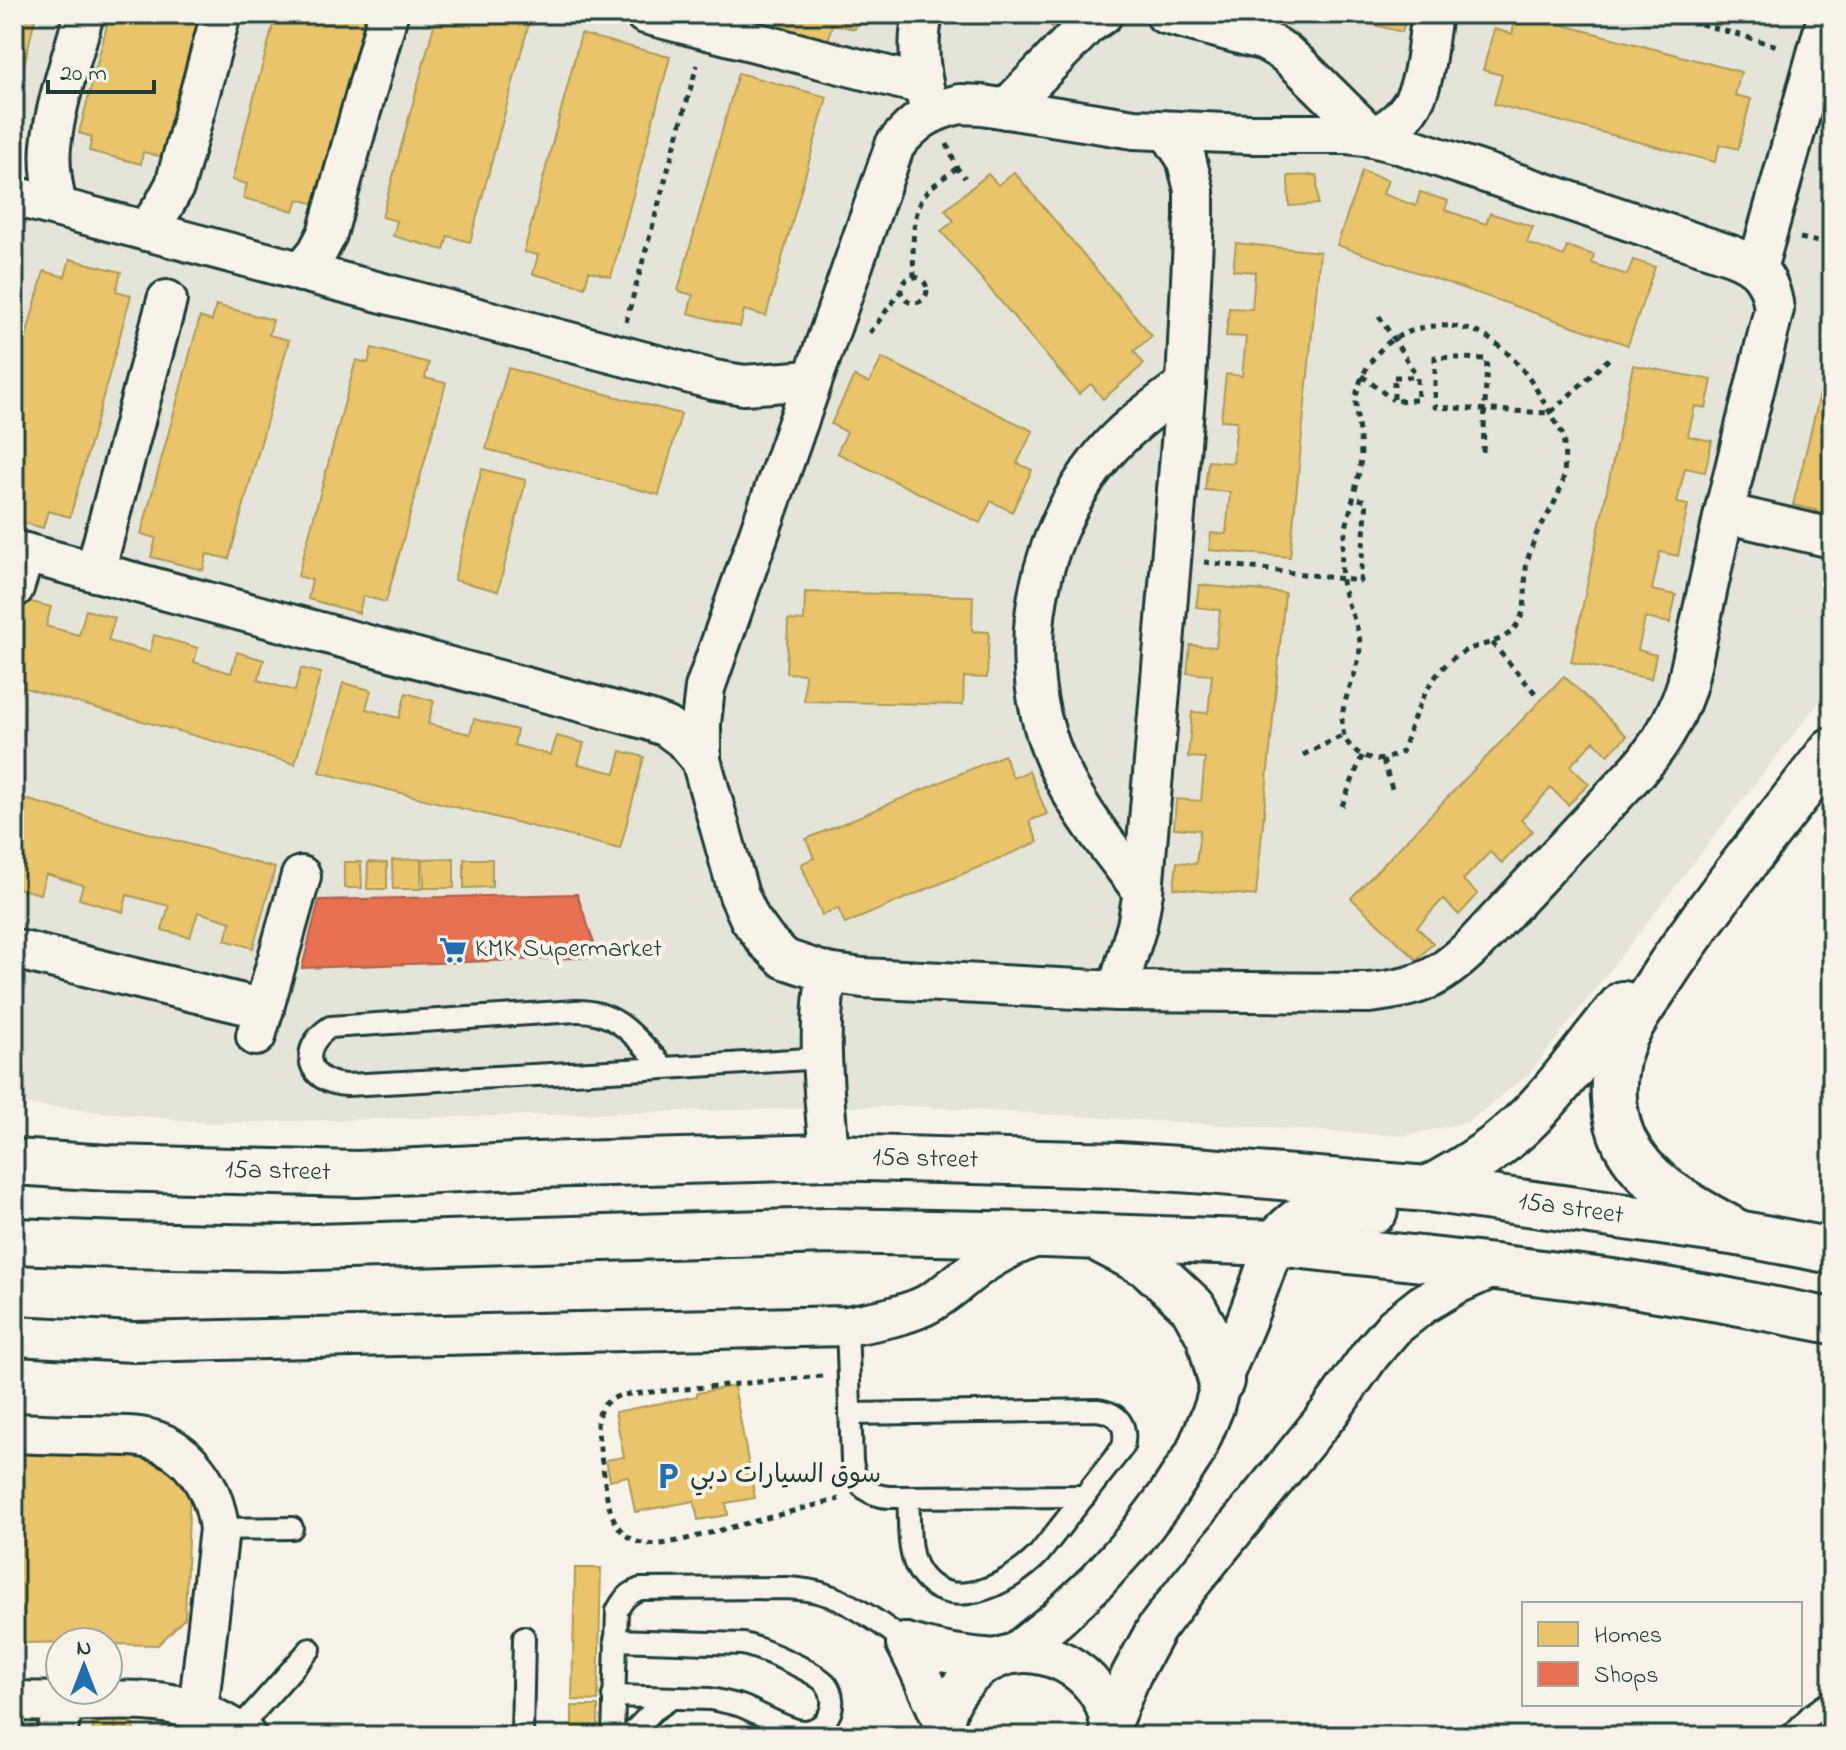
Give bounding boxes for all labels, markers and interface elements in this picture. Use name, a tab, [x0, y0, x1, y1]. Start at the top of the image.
scale bar	[48, 44, 154, 94]
text: 20 m	[60, 57, 107, 92]
place label: KMK Supermarket	[475, 931, 662, 969]
supermarket icon: KMK Supermarket	[438, 935, 468, 965]
street label: 15a street	[872, 1139, 979, 1180]
street label: 15a street	[224, 1152, 331, 1192]
street label: 15a street	[1516, 1183, 1626, 1236]
place label: سوق السيارات دبي	[690, 1457, 881, 1496]
parking icon: سوق السيارات دبي	[653, 1461, 683, 1491]
legend	[1522, 1602, 1802, 1706]
text: Homes	[1594, 1619, 1662, 1654]
north arrow	[44, 1626, 124, 1706]
text: N	[77, 1633, 91, 1665]
text: Shops	[1594, 1659, 1659, 1694]

